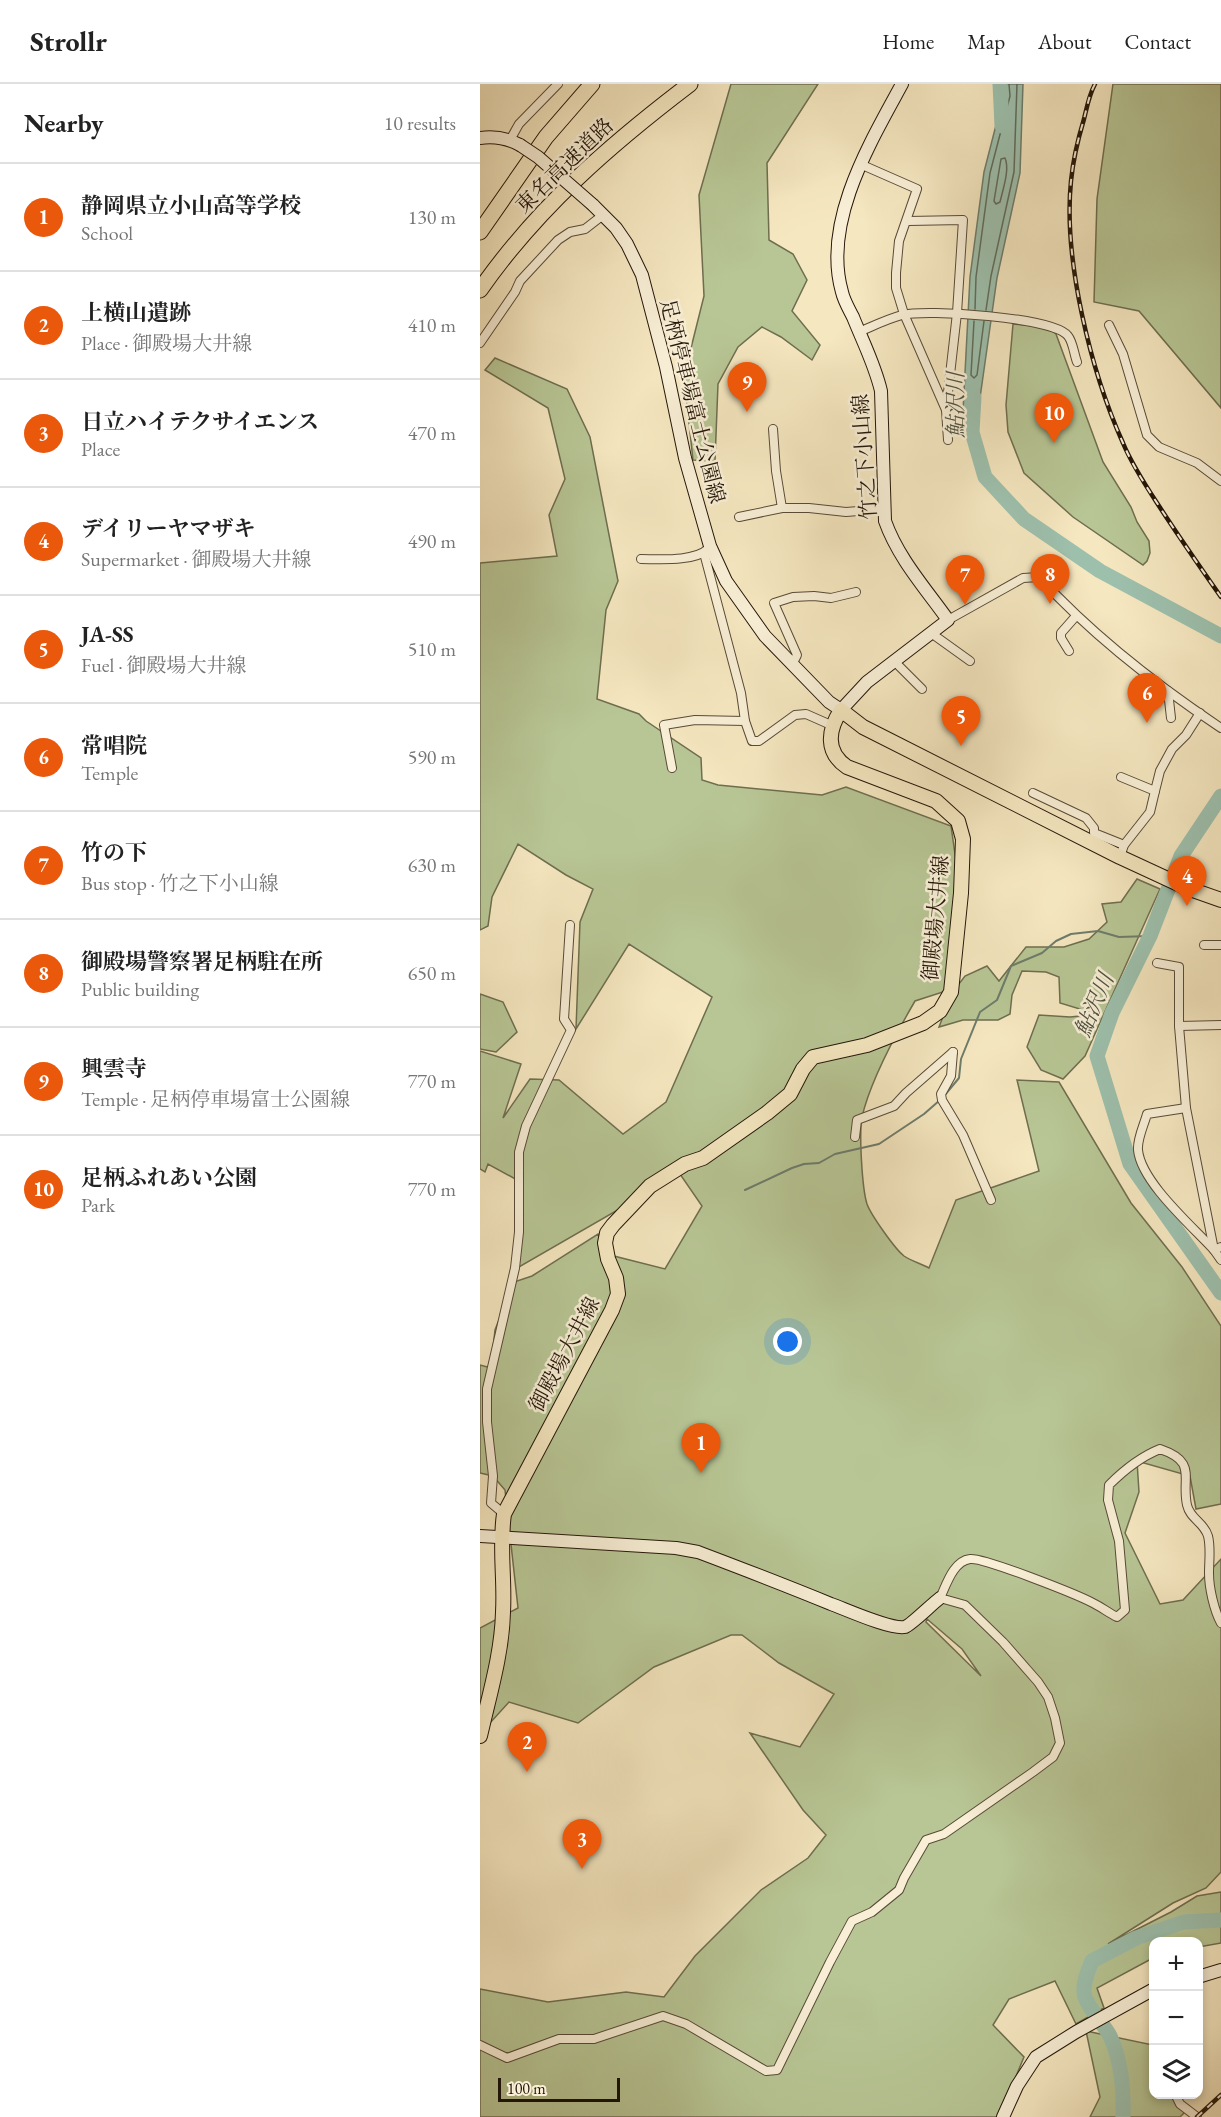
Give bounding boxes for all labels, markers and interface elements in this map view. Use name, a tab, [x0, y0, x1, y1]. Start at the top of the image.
text: Strollr	[30, 23, 107, 59]
text: Home	[882, 28, 934, 55]
text: Map	[967, 28, 1005, 55]
text: About	[1038, 28, 1091, 55]
text: Contact	[1124, 28, 1191, 55]
text: Nearby	[24, 106, 104, 140]
text: 10 results	[384, 110, 456, 136]
street label: 東名高速道路	[509, 112, 619, 218]
text: 静岡県立小山高等学校	[81, 191, 301, 220]
text: 1	[38, 204, 49, 230]
text: 130 m	[408, 204, 456, 230]
text: School	[81, 220, 133, 246]
street label: 足柄停車場富士公園線	[654, 296, 732, 506]
text: 上横山遺跡	[81, 298, 191, 327]
text: 2	[38, 312, 49, 338]
text: 410 m	[408, 312, 456, 338]
text: Place · 御殿場大井線	[81, 330, 252, 356]
pin: 9	[728, 362, 766, 412]
water label: 鮎沢川	[941, 370, 970, 438]
street label: 竹之下小山線	[846, 393, 882, 521]
pin: 10	[1034, 394, 1074, 443]
text: 日立ハイテクサイエンス	[81, 407, 319, 436]
text: 3	[38, 420, 49, 446]
text: 470 m	[408, 420, 456, 446]
text: Place	[81, 436, 120, 462]
text: デイリーヤマザキ	[81, 514, 255, 543]
text: 4	[38, 528, 49, 554]
text: 490 m	[408, 528, 456, 554]
text: Supermarket · 御殿場大井線	[81, 546, 311, 572]
pin: 8	[1030, 554, 1070, 604]
pin: 7	[946, 556, 984, 605]
text: JA-SS	[81, 620, 134, 649]
text: 5	[38, 636, 49, 662]
text: 510 m	[408, 636, 456, 662]
text: Fuel · 御殿場大井線	[81, 652, 246, 678]
pin: 6	[1128, 674, 1166, 723]
pin: 5	[942, 696, 980, 746]
text: 常唱院	[81, 731, 147, 760]
text: 6	[38, 744, 49, 770]
text: 590 m	[408, 744, 456, 770]
text: Temple	[81, 760, 138, 786]
text: 竹の下	[81, 838, 147, 867]
text: 7	[38, 852, 49, 878]
text: 630 m	[408, 852, 456, 878]
street label: 御殿場大井線	[916, 854, 954, 982]
pin: 4	[1168, 856, 1206, 906]
text: Bus stop · 竹之下小山線	[81, 870, 279, 896]
text: 御殿場警察署足柄駐在所	[81, 947, 323, 976]
text: 8	[38, 960, 49, 986]
text: 650 m	[408, 960, 456, 986]
water label: 鮎沢川	[1068, 967, 1121, 1041]
text: Public building	[81, 976, 199, 1002]
text: 興雲寺	[81, 1054, 147, 1083]
text: 9	[38, 1068, 49, 1094]
text: 770 m	[408, 1068, 456, 1094]
text: Temple · 足柄停車場富士公園線	[81, 1086, 350, 1112]
text: 足柄ふれあい公園	[81, 1163, 257, 1192]
text: 10	[33, 1176, 54, 1202]
text: 770 m	[408, 1176, 456, 1202]
text: Park	[81, 1192, 115, 1218]
street label: 御殿場大井線	[523, 1292, 605, 1416]
your location	[773, 1327, 802, 1356]
pin: 1	[682, 1424, 720, 1473]
pin: 2	[508, 1722, 546, 1772]
pin: 3	[562, 1820, 602, 1869]
map controls	[1149, 1937, 1203, 2099]
button: +	[1149, 1937, 1203, 1991]
button: −	[1149, 1991, 1203, 2045]
button: layers	[1149, 2045, 1203, 2099]
scale bar	[498, 2075, 620, 2102]
text: 100 m	[507, 2078, 546, 2099]

